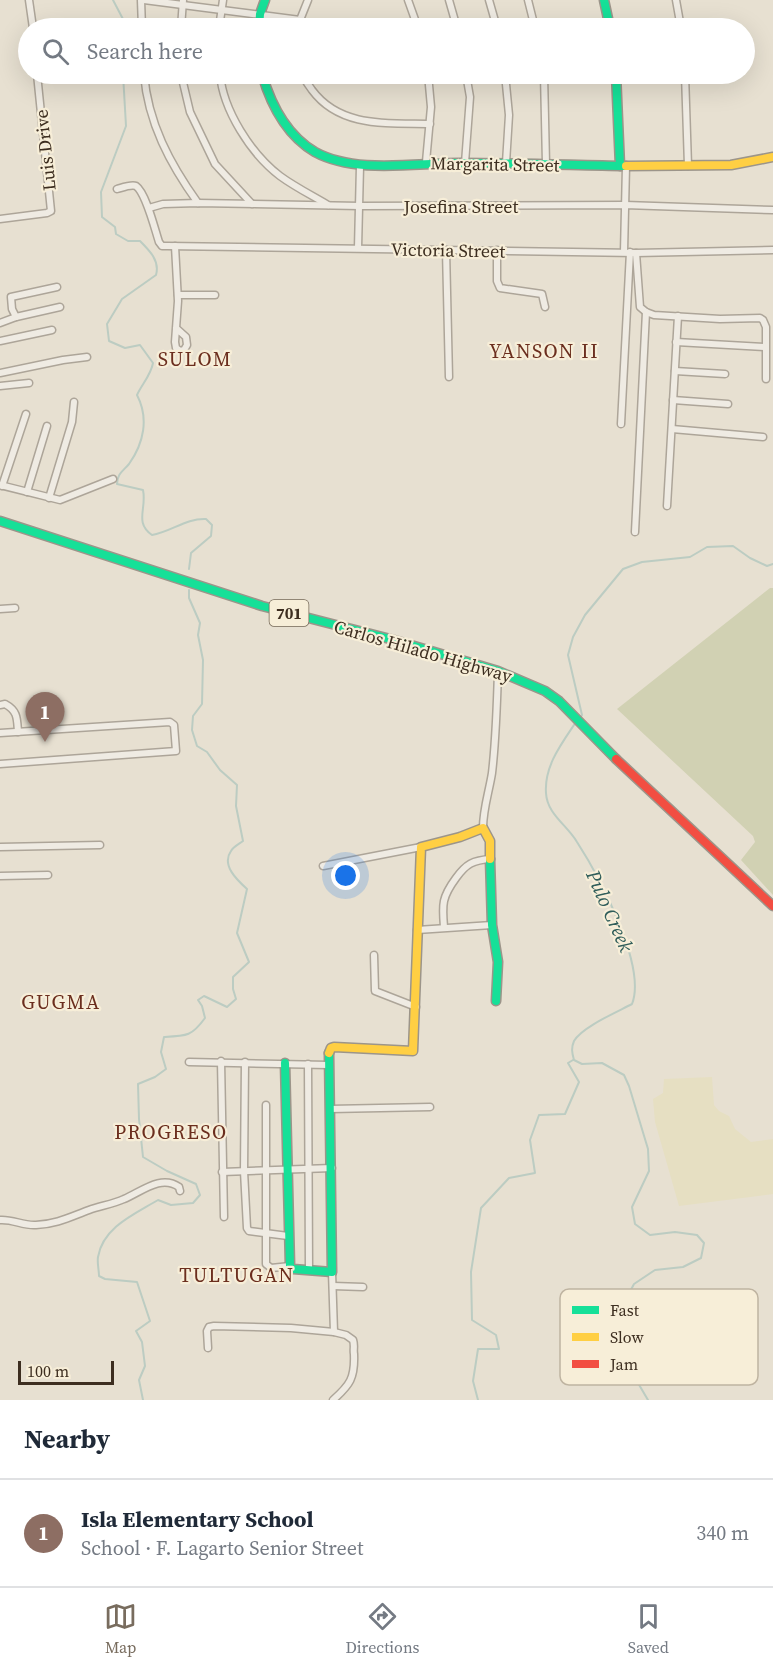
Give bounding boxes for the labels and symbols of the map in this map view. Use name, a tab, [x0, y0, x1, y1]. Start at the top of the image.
street label: Luis Drive	[28, 108, 62, 192]
street label: Margarita Street	[430, 150, 560, 178]
street label: Josefina Street	[403, 194, 519, 219]
street label: Victoria Street	[391, 237, 506, 263]
district label: YANSON II	[489, 337, 599, 365]
district label: SULOM	[158, 345, 232, 373]
road number: 701	[270, 600, 308, 626]
street label: Carlos Hilado Highway	[331, 614, 516, 689]
pin: 1	[26, 692, 64, 742]
your location	[331, 861, 360, 890]
water label: Pulo Creek	[579, 865, 641, 957]
district label: GUGMA	[21, 988, 101, 1016]
district label: PROGRESO	[114, 1118, 228, 1146]
district label: TULTUGAN	[179, 1261, 295, 1289]
legend	[560, 1289, 758, 1385]
text: Fast	[610, 1299, 640, 1321]
text: Slow	[610, 1326, 645, 1348]
text: Jam	[609, 1353, 638, 1375]
scale bar	[18, 1358, 114, 1386]

